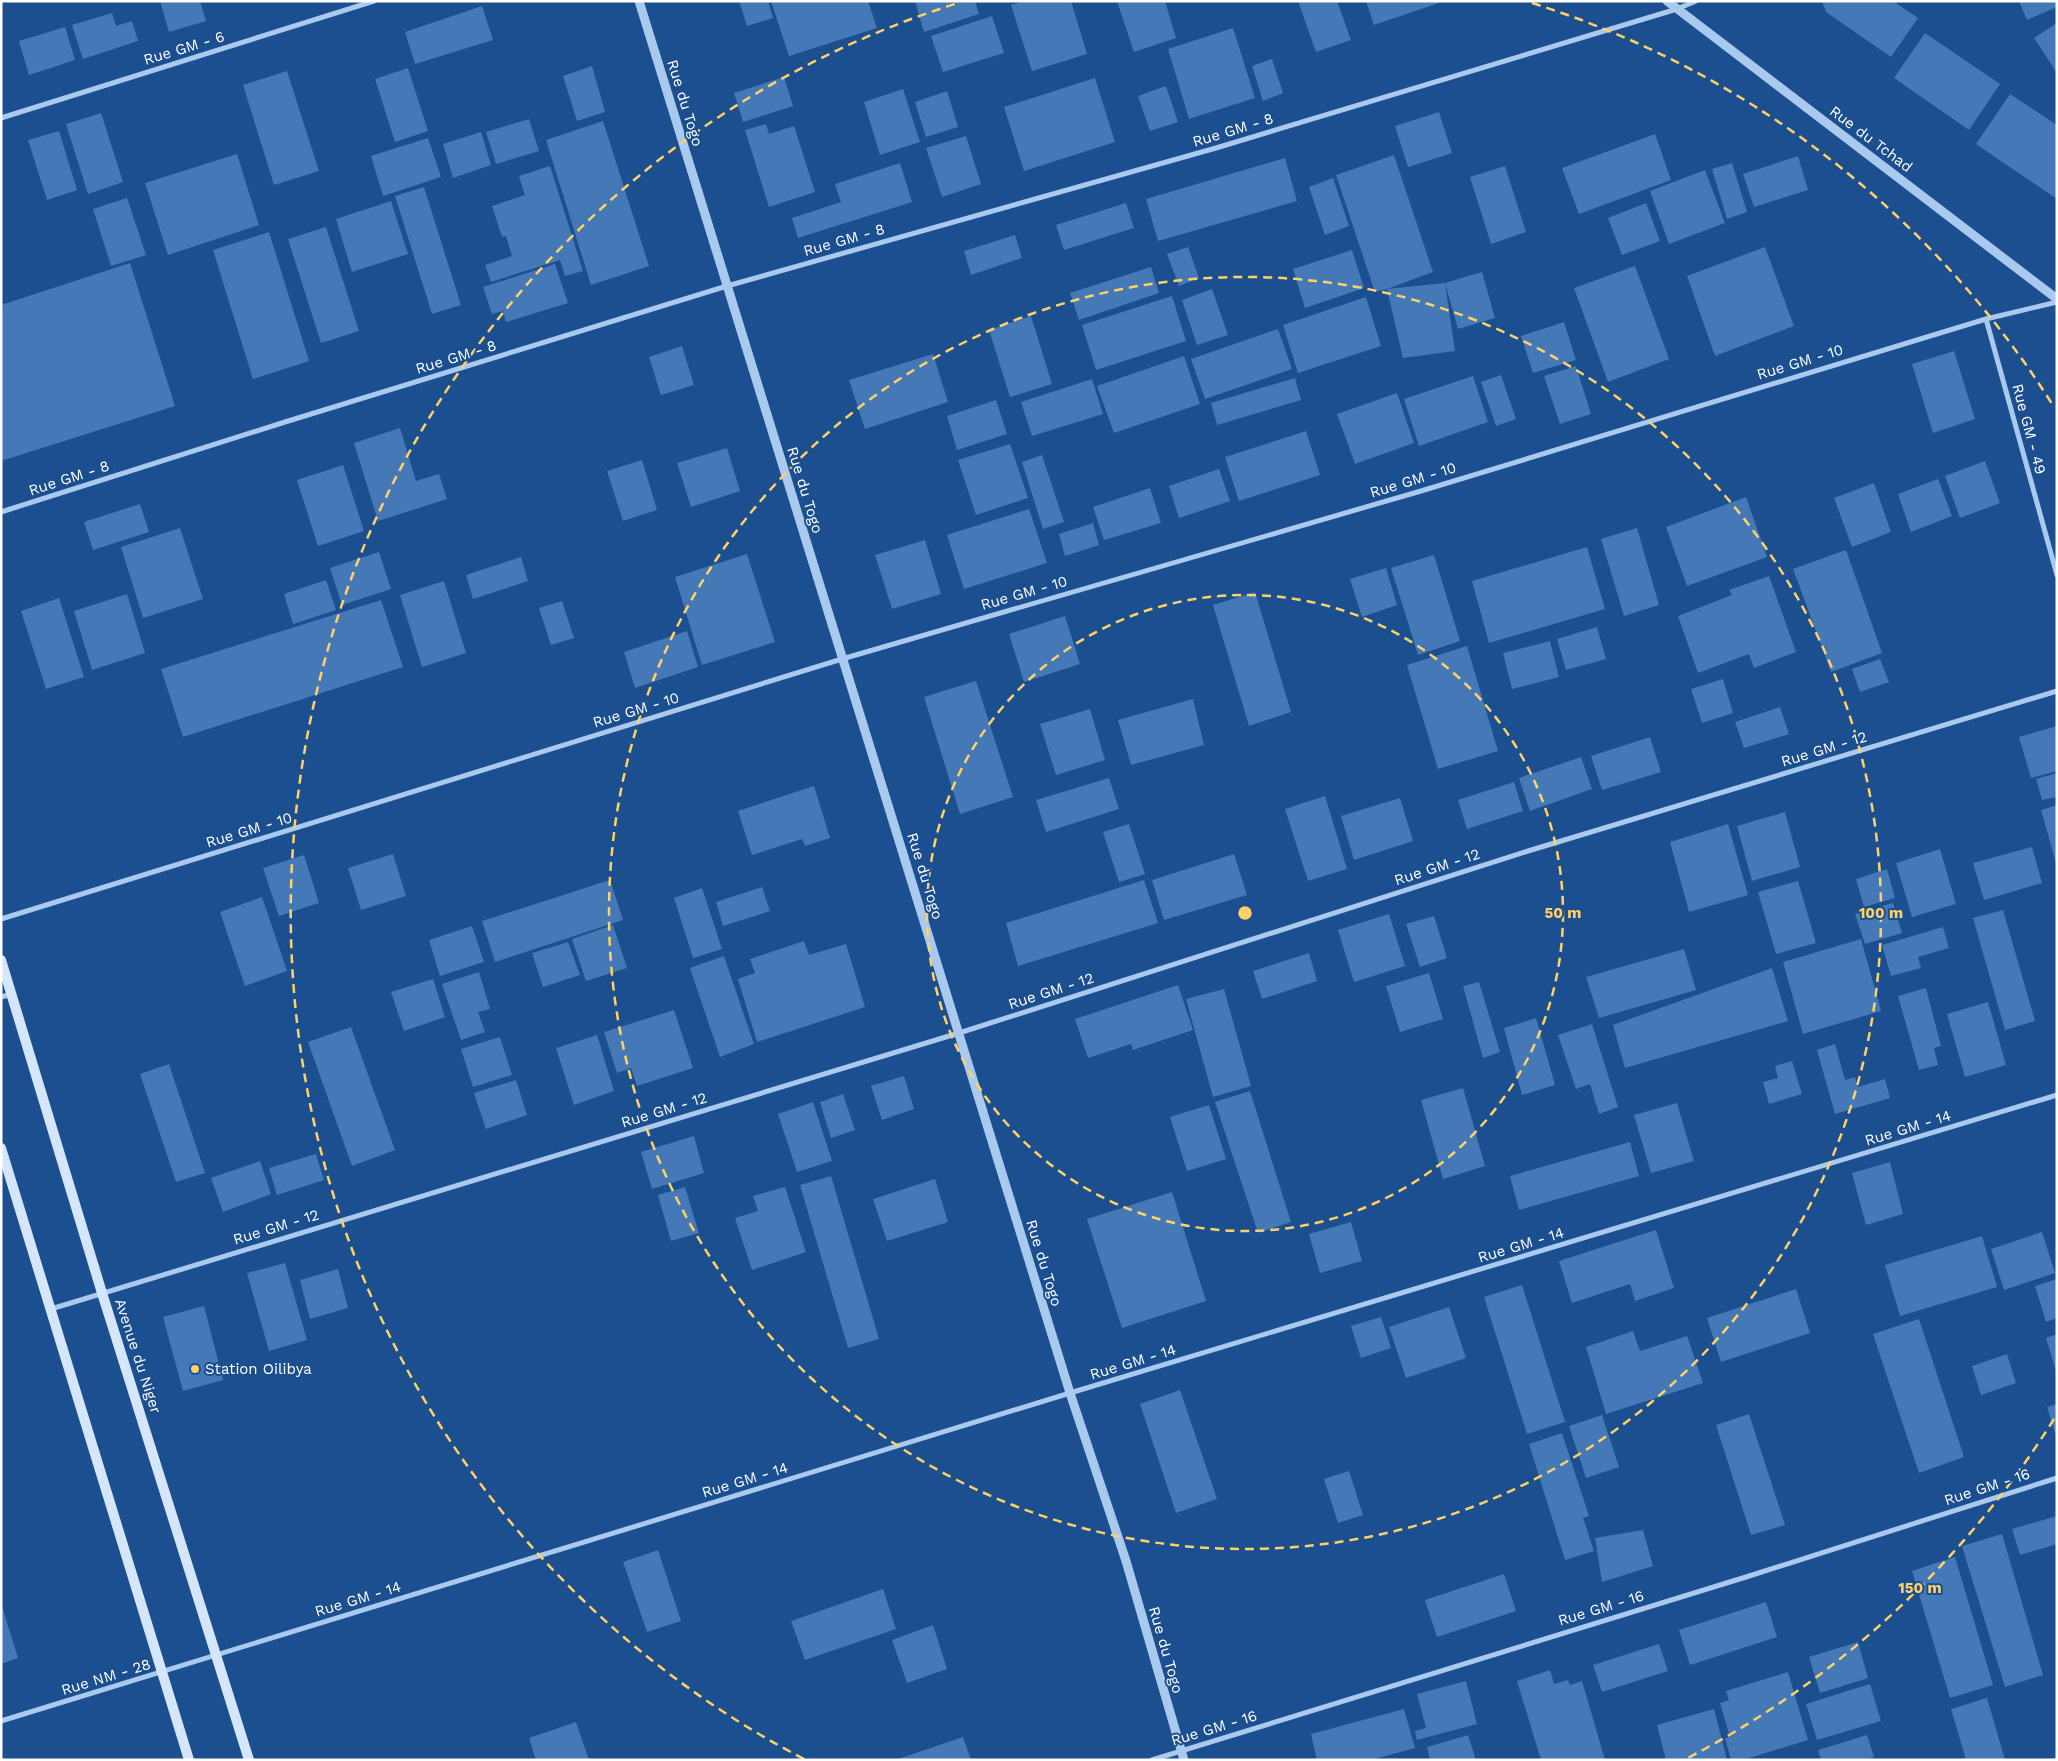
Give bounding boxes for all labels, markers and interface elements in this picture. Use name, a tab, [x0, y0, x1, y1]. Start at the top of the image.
street label: Rue GM - 6	[141, 27, 227, 69]
street label: Rue du Togo	[663, 58, 707, 148]
street label: Rue du Tchad	[1826, 102, 1916, 176]
street label: Rue GM - 8	[1190, 109, 1276, 151]
street label: Rue GM - 8	[801, 220, 887, 260]
street label: Rue GM - 8	[413, 336, 499, 378]
street label: Rue GM - 10	[1755, 340, 1845, 384]
street label: Rue GM - 49	[2008, 382, 2050, 476]
street label: Rue du Togo	[783, 445, 827, 535]
street label: Rue GM - 8	[26, 457, 112, 499]
street label: Rue GM - 10	[1368, 458, 1458, 502]
street label: Rue GM - 10	[979, 572, 1069, 614]
street label: Rue GM - 10	[591, 688, 681, 732]
street label: Rue GM - 12	[1779, 727, 1869, 771]
street label: Rue GM - 10	[204, 808, 294, 852]
street label: Rue du Togo	[903, 831, 947, 921]
street label: Rue GM - 12	[1392, 845, 1482, 889]
centre of rings	[1236, 904, 1254, 922]
text: 50 m	[1545, 904, 1581, 922]
text: 100 m	[1859, 904, 1903, 922]
street label: Rue GM - 12	[1006, 969, 1096, 1013]
street label: Rue GM - 12	[619, 1088, 709, 1132]
street label: Rue GM - 14	[1863, 1106, 1953, 1150]
street label: Rue GM - 12	[231, 1205, 321, 1249]
street label: Rue du Togo	[1022, 1218, 1066, 1308]
street label: Rue GM - 14	[1476, 1223, 1566, 1267]
street label: Avenue du Niger	[111, 1296, 165, 1416]
street label: Rue GM - 14	[1088, 1340, 1178, 1384]
place label: Station Oilibya	[205, 1360, 312, 1378]
marker: Station Oilibya	[189, 1363, 201, 1375]
street label: Rue GM - 14	[700, 1458, 790, 1502]
street label: Rue GM - 16	[1942, 1465, 2032, 1509]
street label: Rue GM - 14	[313, 1577, 403, 1621]
text: 150 m	[1898, 1579, 1942, 1597]
street label: Rue GM - 16	[1556, 1586, 1646, 1630]
street label: Rue du Togo	[1145, 1604, 1187, 1696]
street label: Rue NM - 28	[59, 1655, 153, 1699]
street label: Rue GM - 16	[1169, 1706, 1259, 1750]

